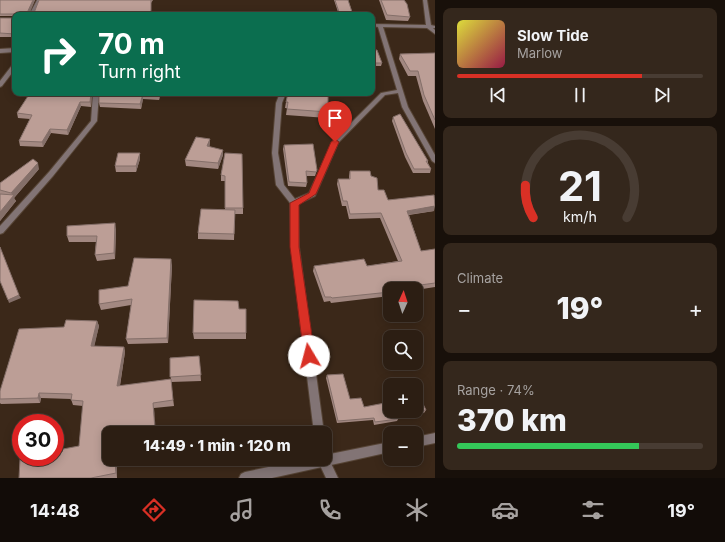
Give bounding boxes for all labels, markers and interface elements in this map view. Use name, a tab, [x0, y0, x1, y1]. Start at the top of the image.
text: Slow Tide	[517, 26, 589, 45]
text: 70 m	[98, 27, 165, 61]
icon: right	[32, 28, 84, 80]
text: Marlow	[517, 45, 563, 61]
text: Turn right	[98, 61, 181, 82]
icon: previous	[487, 84, 509, 106]
icon: pause	[569, 84, 591, 106]
icon: next	[651, 84, 673, 106]
pin	[318, 101, 352, 142]
icon: arrive	[324, 107, 346, 129]
text: 21	[558, 161, 602, 211]
text: km/h	[563, 208, 597, 225]
text: Climate	[457, 270, 503, 286]
north arrow	[383, 282, 423, 322]
map controls	[383, 282, 423, 466]
text: 19°	[557, 290, 603, 326]
text: −	[457, 296, 472, 322]
text: +	[688, 296, 703, 322]
button: search	[383, 330, 423, 370]
position arrow	[288, 335, 330, 377]
button: +	[383, 378, 423, 418]
text: Range · 74%	[457, 382, 535, 398]
text: 370 km	[457, 402, 567, 438]
speed limit sign: 30	[12, 414, 64, 466]
button: −	[383, 426, 423, 466]
text: 14:49 · 1 min · 120 m	[143, 436, 291, 455]
icon: directions	[140, 496, 168, 524]
icon: music	[228, 496, 256, 524]
icon: phone	[316, 496, 344, 524]
icon: climate	[403, 496, 431, 524]
icon: car	[491, 496, 519, 524]
icon: filters	[579, 496, 607, 524]
text: 14:48	[30, 500, 80, 521]
text: 19°	[667, 500, 695, 521]

